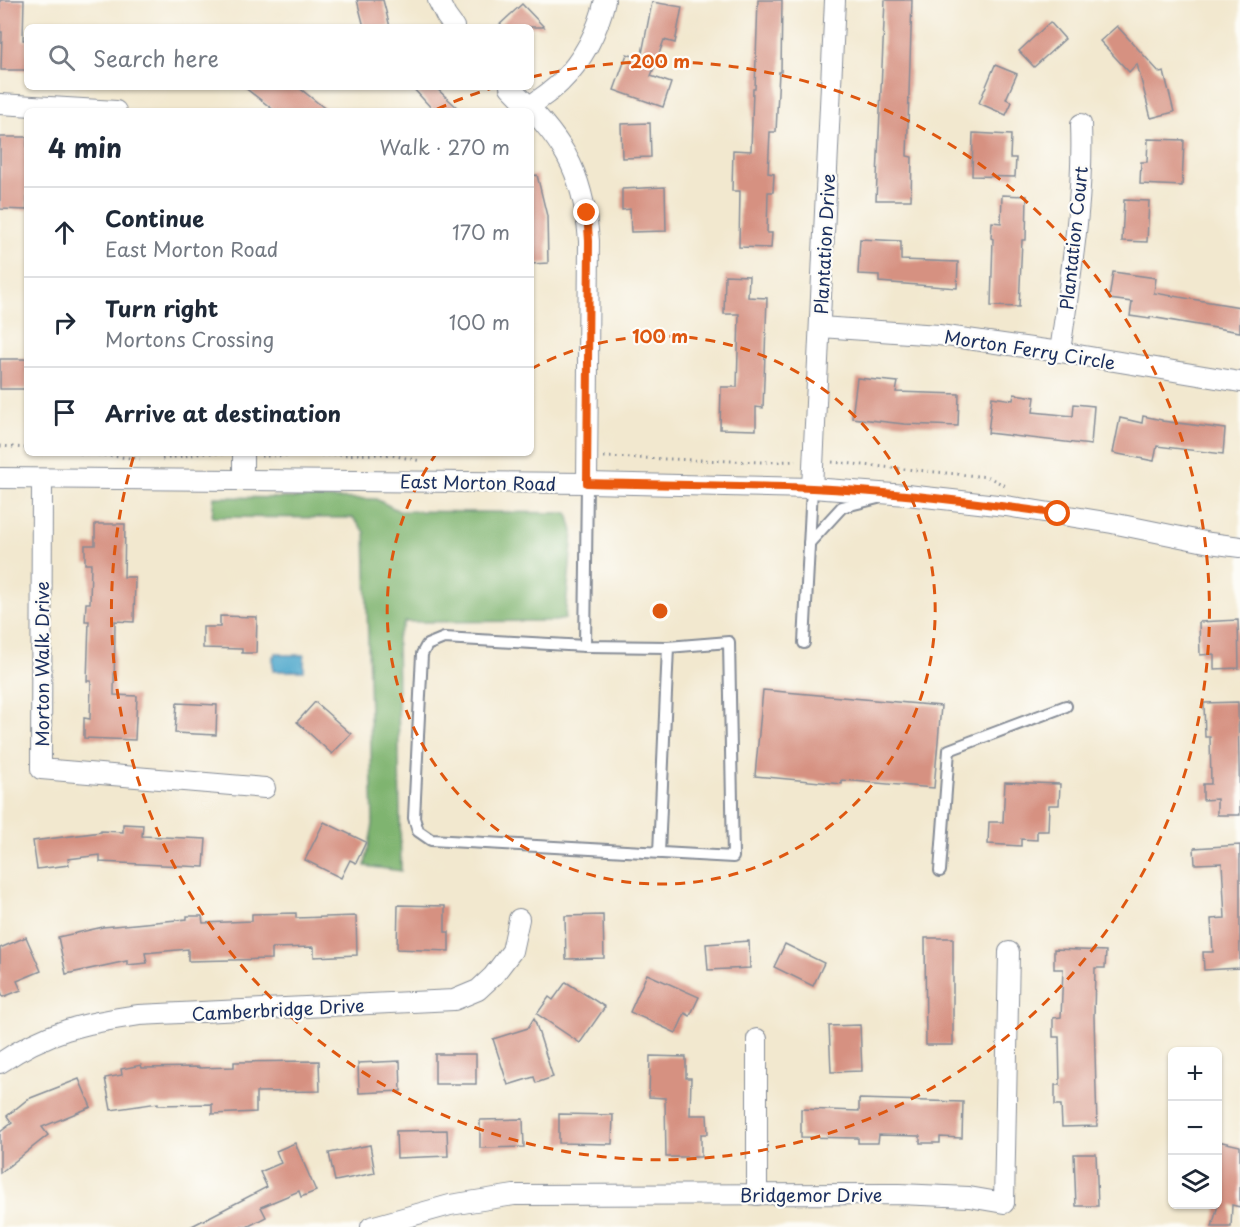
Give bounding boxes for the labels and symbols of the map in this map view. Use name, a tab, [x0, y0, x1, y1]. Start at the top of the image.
text: 200 m	[630, 47, 690, 74]
street label: Plantation Court	[1052, 165, 1094, 311]
street label: Plantation Drive	[807, 173, 841, 315]
route end	[573, 199, 599, 225]
text: 100 m	[632, 322, 688, 349]
street label: Morton Ferry Circle	[943, 322, 1117, 376]
street label: East Morton Road	[400, 467, 556, 497]
route start	[1044, 500, 1070, 526]
street label: Morton Walk Drive	[28, 581, 55, 747]
centre of rings	[650, 601, 670, 621]
street label: Camberbridge Drive	[191, 991, 365, 1027]
street label: Bridgemor Drive	[740, 1181, 882, 1208]

